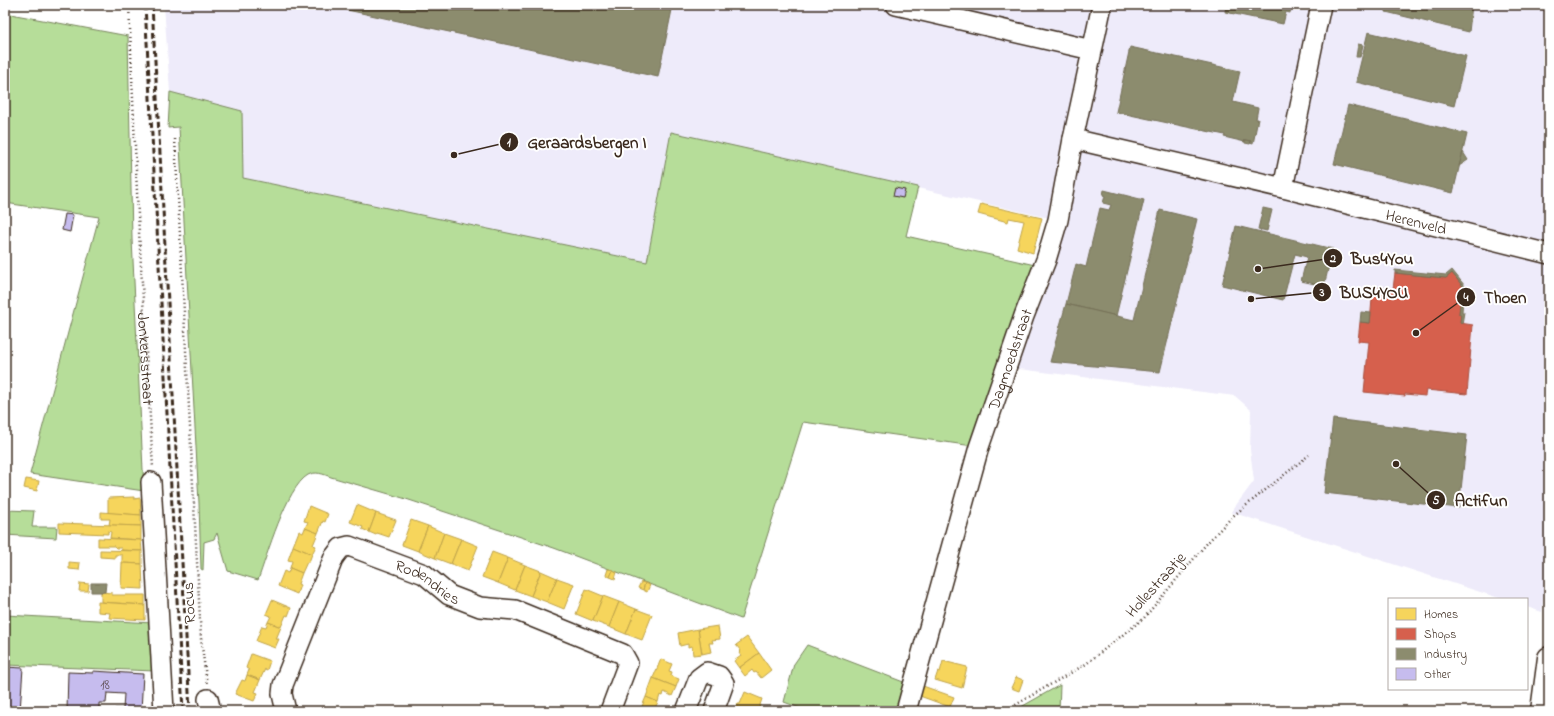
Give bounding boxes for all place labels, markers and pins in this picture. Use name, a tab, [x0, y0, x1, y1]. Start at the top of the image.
callout: Geraardsbergen I	[499, 128, 654, 157]
callout: Bus4You	[1323, 243, 1422, 272]
callout: BUS4YOU	[1312, 277, 1416, 306]
callout: Thoen	[1456, 283, 1535, 312]
callout: Actifun	[1426, 485, 1515, 514]

